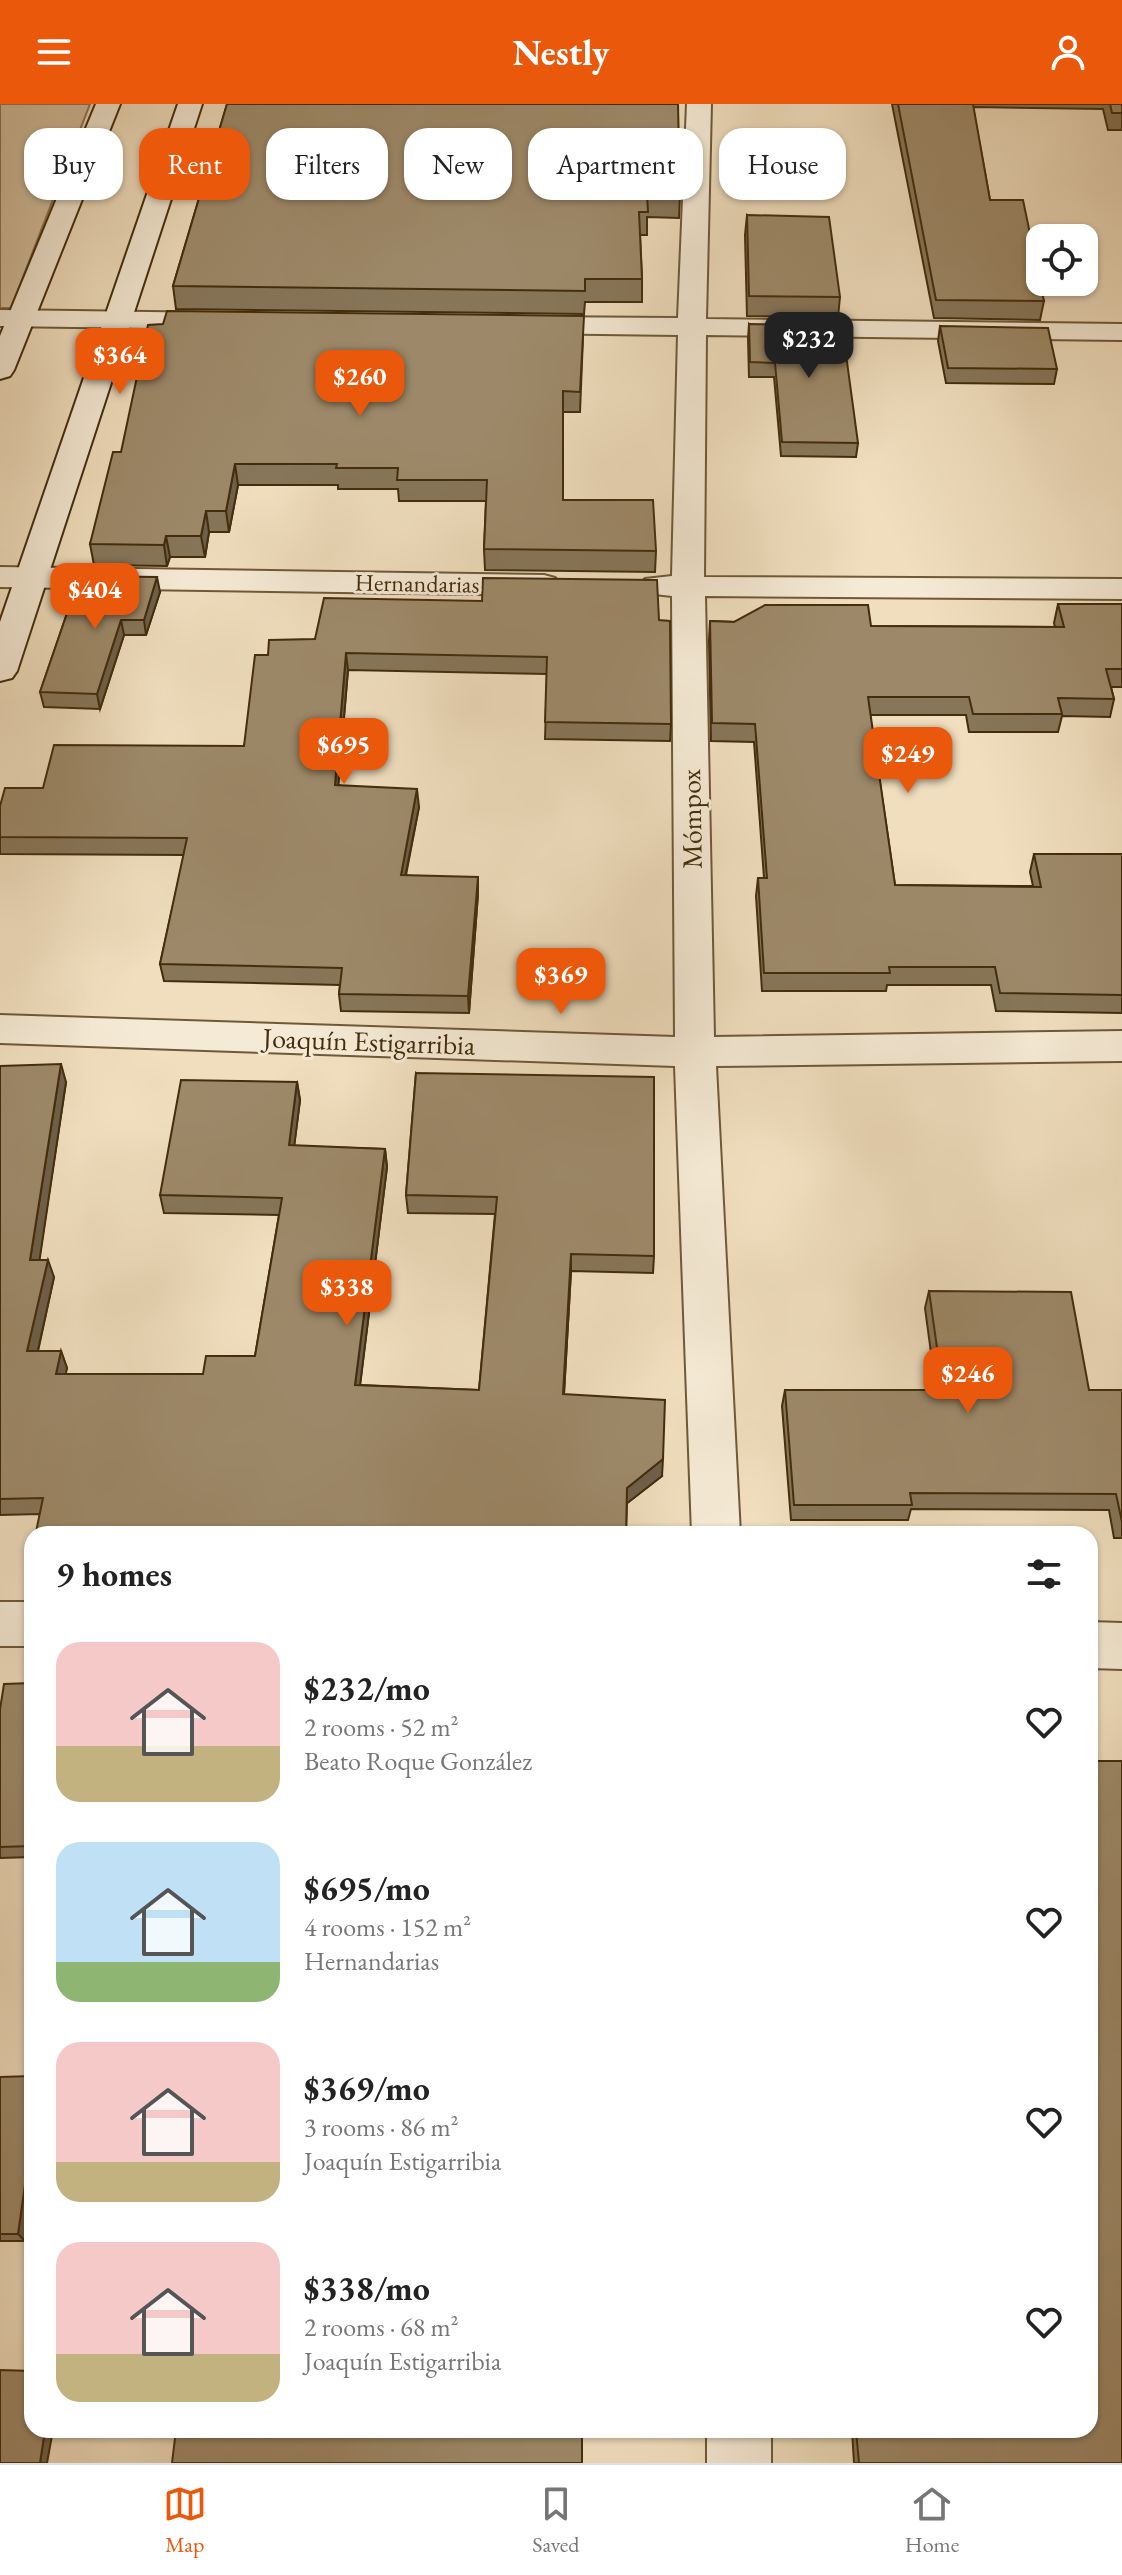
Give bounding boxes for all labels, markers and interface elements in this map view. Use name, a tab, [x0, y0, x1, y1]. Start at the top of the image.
text: Nestly	[513, 29, 609, 76]
icon: menu	[32, 30, 76, 74]
icon: person	[1046, 30, 1090, 74]
chip: Buy	[24, 128, 123, 200]
chip: Rent	[139, 128, 250, 200]
chip: Filters	[266, 128, 388, 200]
chip: New	[404, 128, 512, 200]
chip: Apartment	[528, 128, 703, 200]
chip: House	[719, 128, 846, 200]
map controls	[1026, 224, 1098, 296]
button: locate	[1026, 224, 1098, 296]
pin: $232	[762, 312, 856, 380]
text: $232	[782, 321, 836, 355]
pin: $364	[73, 328, 167, 396]
text: $364	[93, 337, 147, 371]
pin: $260	[313, 350, 407, 418]
text: $260	[333, 359, 387, 393]
pin: $404	[48, 563, 142, 631]
street label: Hernandarias	[354, 566, 480, 600]
text: $404	[68, 572, 122, 606]
pin: $695	[297, 718, 391, 786]
text: $695	[317, 727, 371, 761]
pin: $249	[861, 727, 955, 795]
text: $249	[881, 736, 935, 770]
street label: Mómpox	[672, 769, 710, 869]
pin: $369	[514, 948, 608, 1016]
text: $369	[534, 957, 588, 991]
street label: Joaquín Estigarribia	[260, 1019, 477, 1063]
pin: $338	[300, 1260, 394, 1328]
text: $338	[320, 1269, 374, 1303]
pin: $246	[921, 1347, 1015, 1415]
text: $246	[941, 1356, 995, 1390]
text: 9 homes	[56, 1552, 172, 1596]
icon: filters	[1022, 1552, 1066, 1596]
text: $232/mo	[304, 1666, 430, 1710]
icon: home	[120, 1674, 216, 1770]
icon: heart	[1022, 1700, 1066, 1744]
text: 2 rooms · 52 m²	[304, 1710, 459, 1744]
text: Beato Roque González	[304, 1744, 532, 1778]
text: $695/mo	[304, 1866, 430, 1910]
icon: home	[120, 1874, 216, 1970]
icon: heart	[1022, 1900, 1066, 1944]
text: 4 rooms · 152 m²	[304, 1910, 471, 1944]
text: Hernandarias	[304, 1944, 439, 1978]
text: $369/mo	[304, 2066, 430, 2110]
icon: home	[120, 2074, 216, 2170]
icon: heart	[1022, 2100, 1066, 2144]
text: 3 rooms · 86 m²	[304, 2110, 459, 2144]
text: Joaquín Estigarribia	[304, 2144, 501, 2178]
text: $338/mo	[304, 2266, 430, 2310]
icon: home	[120, 2274, 216, 2370]
icon: heart	[1022, 2300, 1066, 2344]
text: 2 rooms · 68 m²	[304, 2310, 459, 2344]
text: Joaquín Estigarribia	[304, 2344, 501, 2378]
tab: Map	[163, 2482, 207, 2559]
tab: Saved	[532, 2482, 579, 2559]
tab: Home	[905, 2482, 959, 2559]

